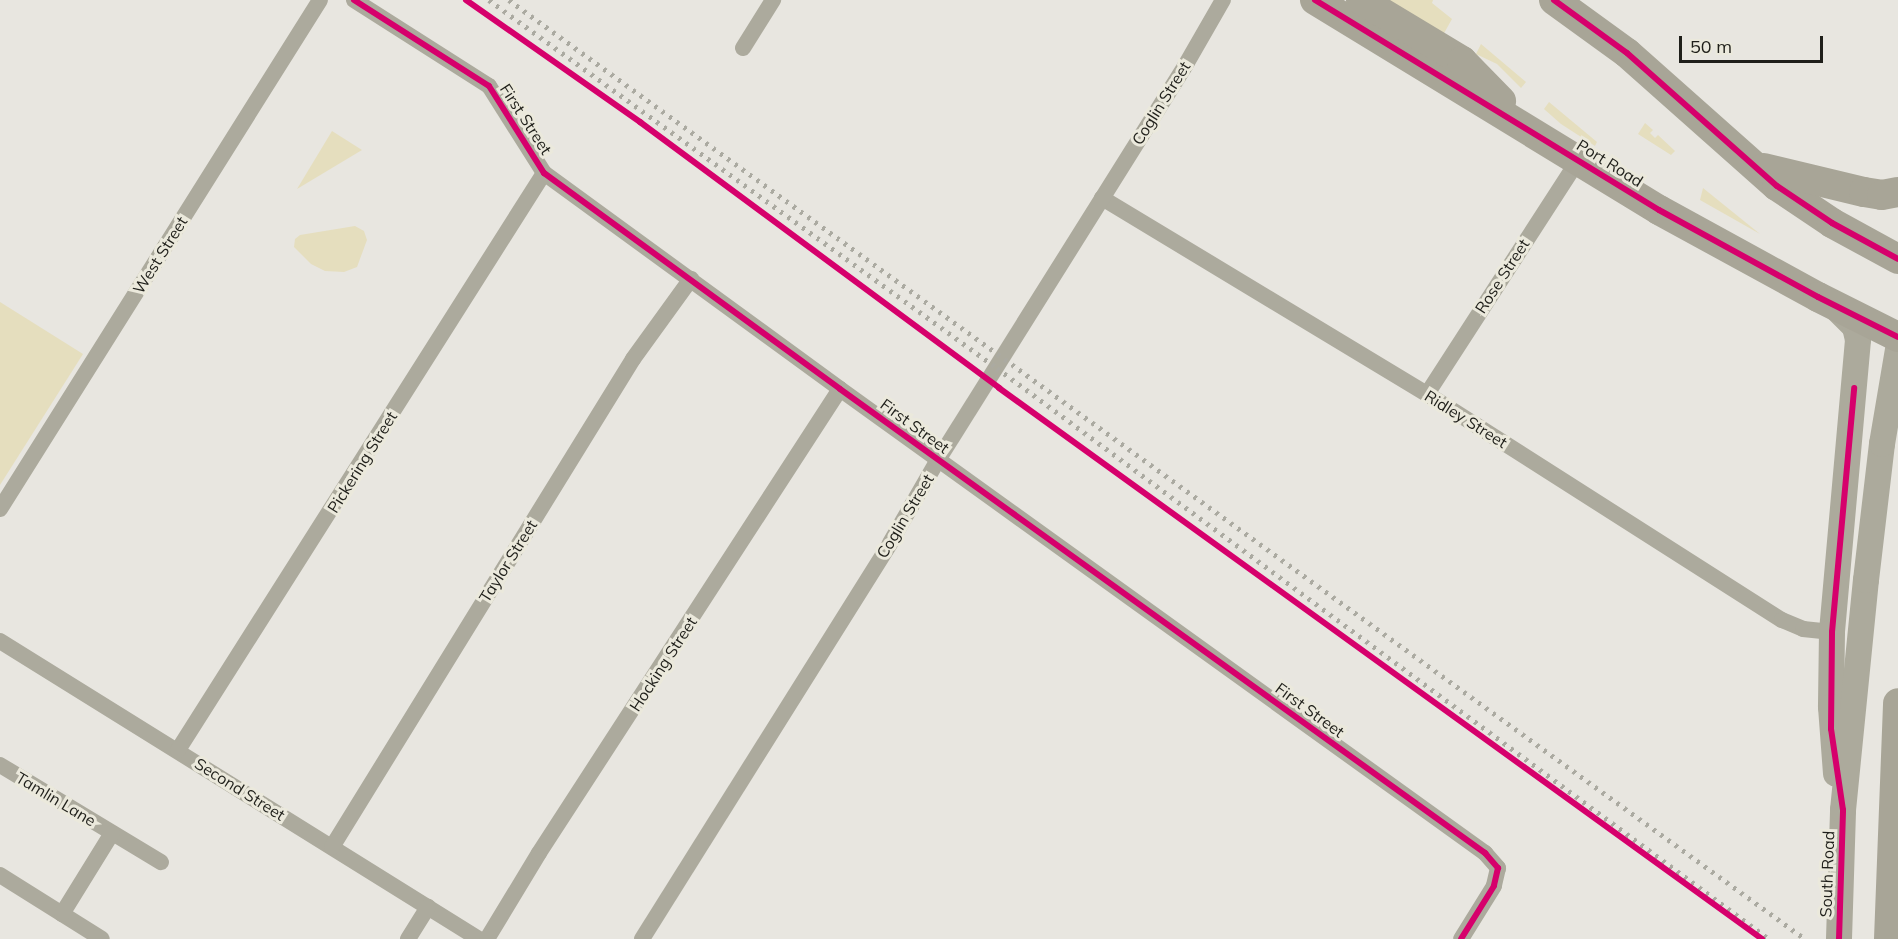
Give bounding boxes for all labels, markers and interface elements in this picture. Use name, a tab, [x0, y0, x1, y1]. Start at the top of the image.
scale bar	[1682, 24, 1826, 62]
text: 50 m	[1690, 35, 1732, 58]
street label: Coglin Street	[1128, 58, 1194, 148]
street label: First Street	[496, 80, 556, 158]
street label: Port Road	[1573, 135, 1647, 191]
street label: West Street	[129, 213, 191, 297]
street label: Rose Street	[1471, 235, 1533, 317]
street label: Ridley Street	[1421, 386, 1511, 452]
street label: First Street	[877, 395, 953, 457]
street label: Pickering Street	[323, 408, 401, 516]
street label: Coglin Street	[872, 471, 938, 561]
street label: Taylor Street	[475, 516, 541, 606]
street label: Hocking Street	[625, 613, 701, 715]
street label: First Street	[1272, 679, 1348, 741]
street label: Second Street	[191, 754, 289, 824]
street label: Tamlin Lane	[13, 768, 99, 830]
street label: South Road	[1816, 830, 1838, 918]

